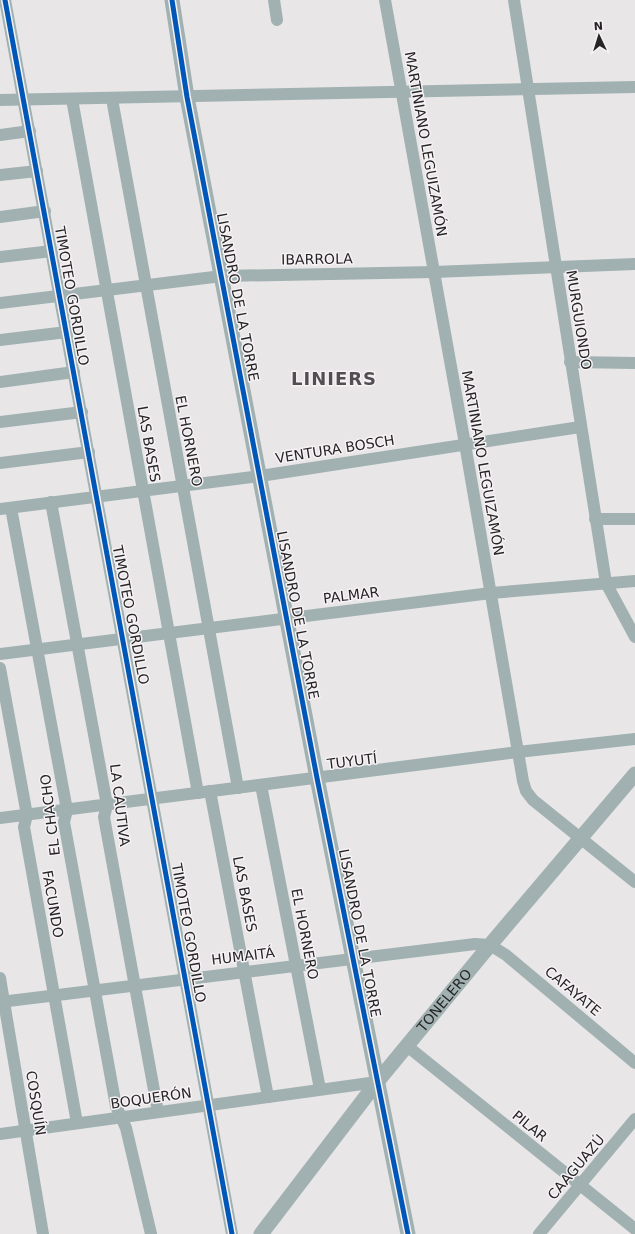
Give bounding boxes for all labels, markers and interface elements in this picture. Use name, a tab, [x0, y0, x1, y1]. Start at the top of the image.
north arrow	[579, 16, 619, 56]
text: N	[593, 20, 603, 33]
street label: MARTINIANO LEGUIZAMÓN	[402, 50, 451, 238]
street label: LISANDRO DE LA TORRE	[214, 211, 262, 383]
street label: TIMOTEO GORDILLO	[52, 224, 92, 367]
street label: IBARROLA	[281, 250, 353, 268]
street label: MURGUIONDO	[563, 269, 595, 371]
district label: LINIERS	[291, 368, 377, 389]
street label: MARTINIANO LEGUIZAMÓN	[459, 369, 508, 557]
street label: EL HORNERO	[172, 394, 206, 488]
street label: LAS BASES	[134, 405, 164, 483]
street label: VENTURA BOSCH	[274, 432, 396, 466]
street label: LISANDRO DE LA TORRE	[274, 529, 322, 701]
street label: TIMOTEO GORDILLO	[109, 543, 152, 686]
street label: PALMAR	[322, 584, 380, 606]
street label: TUYUTÍ	[325, 750, 378, 772]
street label: LA CAUTIVA	[107, 763, 133, 847]
street label: EL CHACHO	[37, 773, 63, 857]
street label: LISANDRO DE LA TORRE	[336, 847, 384, 1019]
street label: LAS BASES	[230, 855, 260, 933]
street label: TIMOTEO GORDILLO	[169, 861, 209, 1004]
street label: FACUNDO	[39, 869, 67, 939]
street label: EL HORNERO	[288, 887, 322, 981]
street label: HUMAITÁ	[210, 944, 276, 968]
street label: CAFAYATE	[542, 963, 604, 1019]
street label: TONELERO	[413, 966, 475, 1036]
street label: COSQUÍN	[23, 1069, 49, 1137]
street label: BOQUERÓN	[109, 1083, 193, 1112]
street label: PILAR	[509, 1107, 551, 1145]
street label: CAAGUAZÚ	[544, 1131, 608, 1203]

